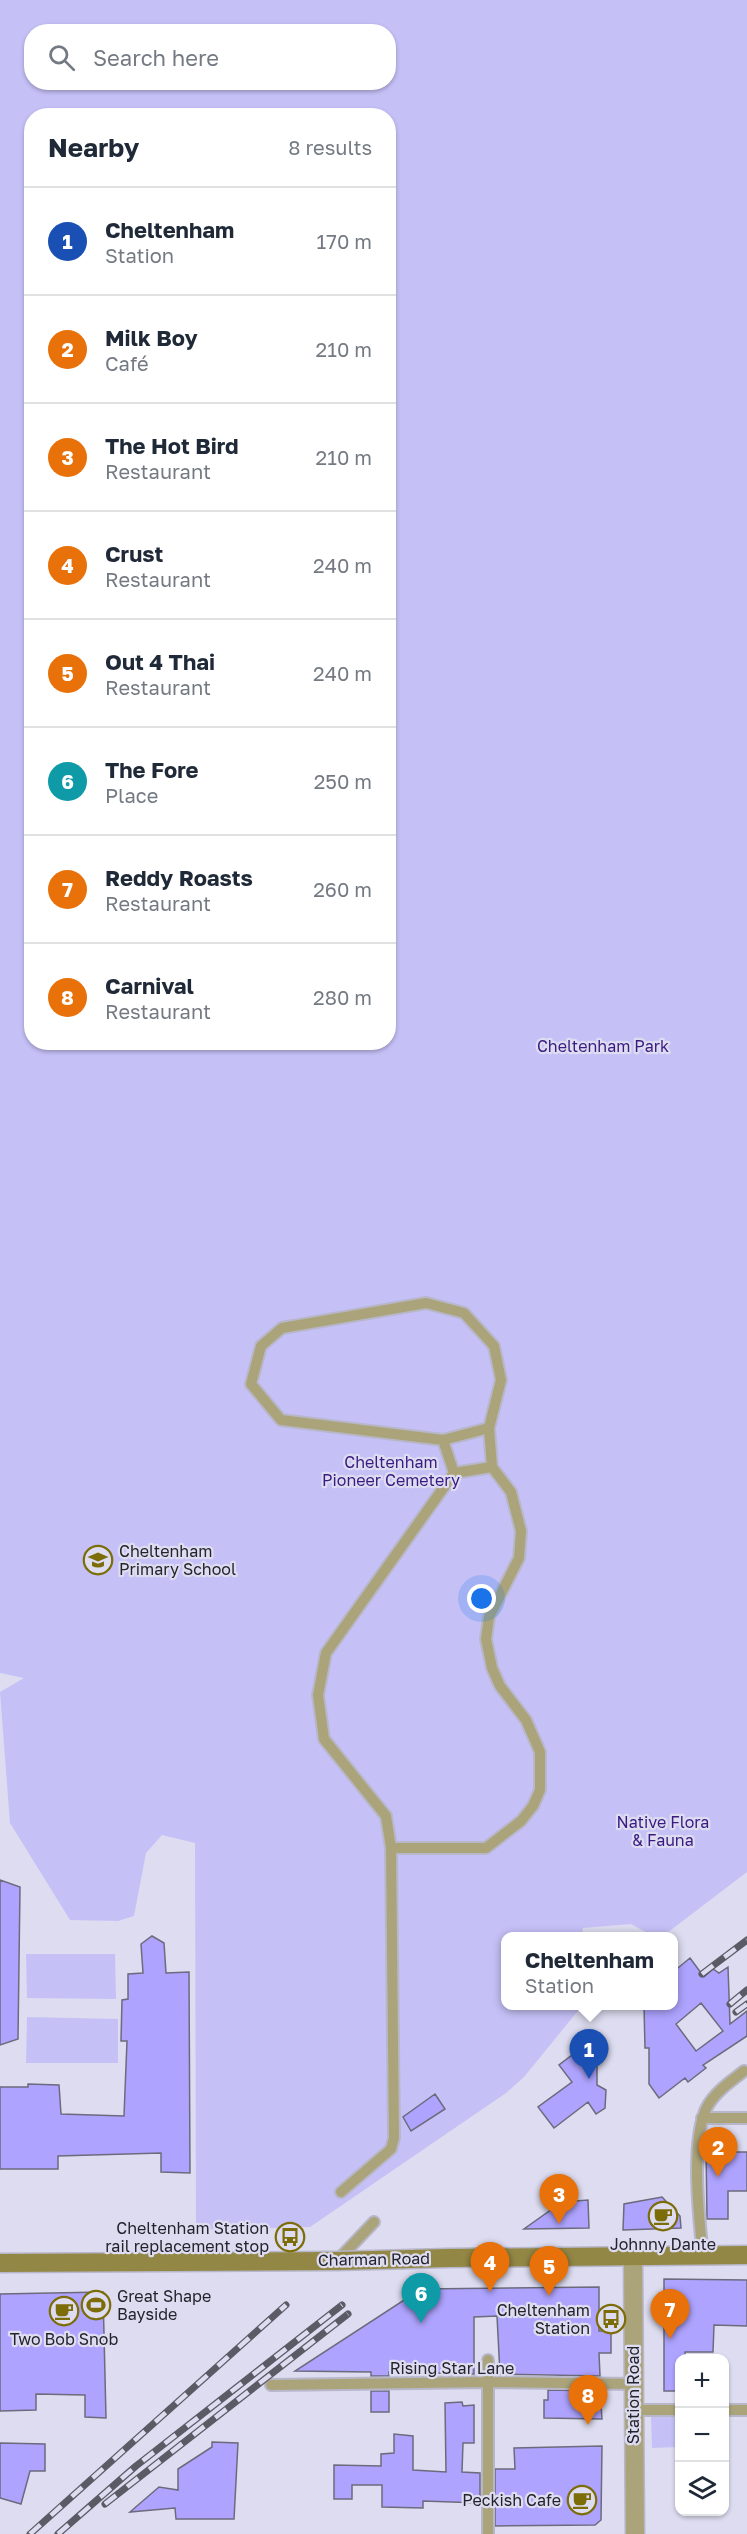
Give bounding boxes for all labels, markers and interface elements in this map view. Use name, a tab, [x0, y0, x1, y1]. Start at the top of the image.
search box	[24, 24, 396, 90]
icon: search	[45, 41, 78, 74]
text: Search here	[93, 44, 219, 71]
text: Nearby	[48, 132, 139, 163]
text: 8 results	[288, 135, 372, 159]
text: Cheltenham	[105, 216, 234, 243]
text: 1	[62, 229, 73, 253]
text: 170 m	[317, 229, 372, 253]
text: Station	[105, 243, 174, 267]
text: Milk Boy	[105, 324, 198, 351]
text: 2	[61, 337, 74, 361]
text: 210 m	[316, 337, 372, 361]
text: Café	[105, 351, 149, 375]
text: The Hot Bird	[105, 432, 239, 459]
text: 3	[61, 445, 74, 469]
text: 210 m	[316, 445, 372, 469]
text: Restaurant	[105, 459, 211, 483]
text: Crust	[105, 540, 163, 567]
text: 4	[61, 553, 74, 577]
text: 240 m	[313, 553, 372, 577]
text: Restaurant	[105, 567, 211, 591]
text: Out 4 Thai	[105, 648, 215, 675]
text: 5	[61, 661, 74, 685]
text: 240 m	[313, 661, 372, 685]
text: Restaurant	[105, 675, 211, 699]
text: The Fore	[105, 756, 198, 783]
text: 6	[61, 769, 74, 793]
text: 250 m	[314, 769, 372, 793]
text: Place	[105, 783, 158, 807]
text: Reddy Roasts	[105, 864, 253, 891]
text: 7	[62, 877, 73, 901]
text: 260 m	[313, 877, 372, 901]
text: Restaurant	[105, 891, 211, 915]
text: Carnival	[105, 972, 194, 999]
text: 8	[61, 985, 74, 1009]
text: 280 m	[313, 985, 372, 1009]
text: Restaurant	[105, 999, 211, 1023]
park label: Cheltenham Park	[537, 1036, 669, 1056]
park label: Cheltenham Pioneer Cemetery	[322, 1452, 460, 1490]
place label: Cheltenham Primary School	[119, 1541, 236, 1579]
school or university icon: Cheltenham Primary School	[82, 1544, 114, 1576]
your location	[467, 1584, 496, 1613]
park label: Native Flora & Fauna	[617, 1812, 709, 1850]
popup	[501, 1932, 678, 2010]
text: Cheltenham	[525, 1946, 654, 1973]
text: Station	[525, 1973, 594, 1997]
pin: 1	[570, 2030, 608, 2079]
pin: 2	[698, 2128, 738, 2177]
pin: 3	[540, 2174, 578, 2224]
cafe icon: Johnny Dante	[647, 2200, 679, 2232]
place label: Cheltenham Station rail replacement stop	[105, 2218, 269, 2256]
bus stop icon: Cheltenham Station rail replacement stop	[274, 2221, 306, 2253]
place label: Johnny Dante	[610, 2234, 716, 2254]
pin: 4	[470, 2242, 510, 2292]
pin: 5	[530, 2246, 568, 2296]
street label: Charman Road	[318, 2248, 430, 2270]
pin: 6	[402, 2274, 440, 2323]
place label: Great Shape Bayside	[117, 2286, 211, 2324]
sports icon: Great Shape Bayside	[80, 2289, 112, 2321]
pin: 7	[650, 2290, 690, 2339]
cafe icon: Two Bob Snob	[48, 2295, 80, 2327]
place label: Cheltenham Station	[497, 2300, 590, 2338]
bus stop icon: Cheltenham Station	[595, 2303, 627, 2335]
place label: Two Bob Snob	[10, 2329, 118, 2349]
street label: Station Road	[623, 2346, 643, 2444]
map controls	[675, 2354, 729, 2516]
button: +	[675, 2354, 729, 2408]
street label: Rising Star Lane	[390, 2358, 514, 2378]
pin: 8	[568, 2376, 608, 2425]
button: −	[675, 2408, 729, 2462]
button: layers	[675, 2462, 729, 2516]
cafe icon: Peckish Cafe	[566, 2484, 598, 2516]
place label: Peckish Cafe	[462, 2490, 561, 2510]

